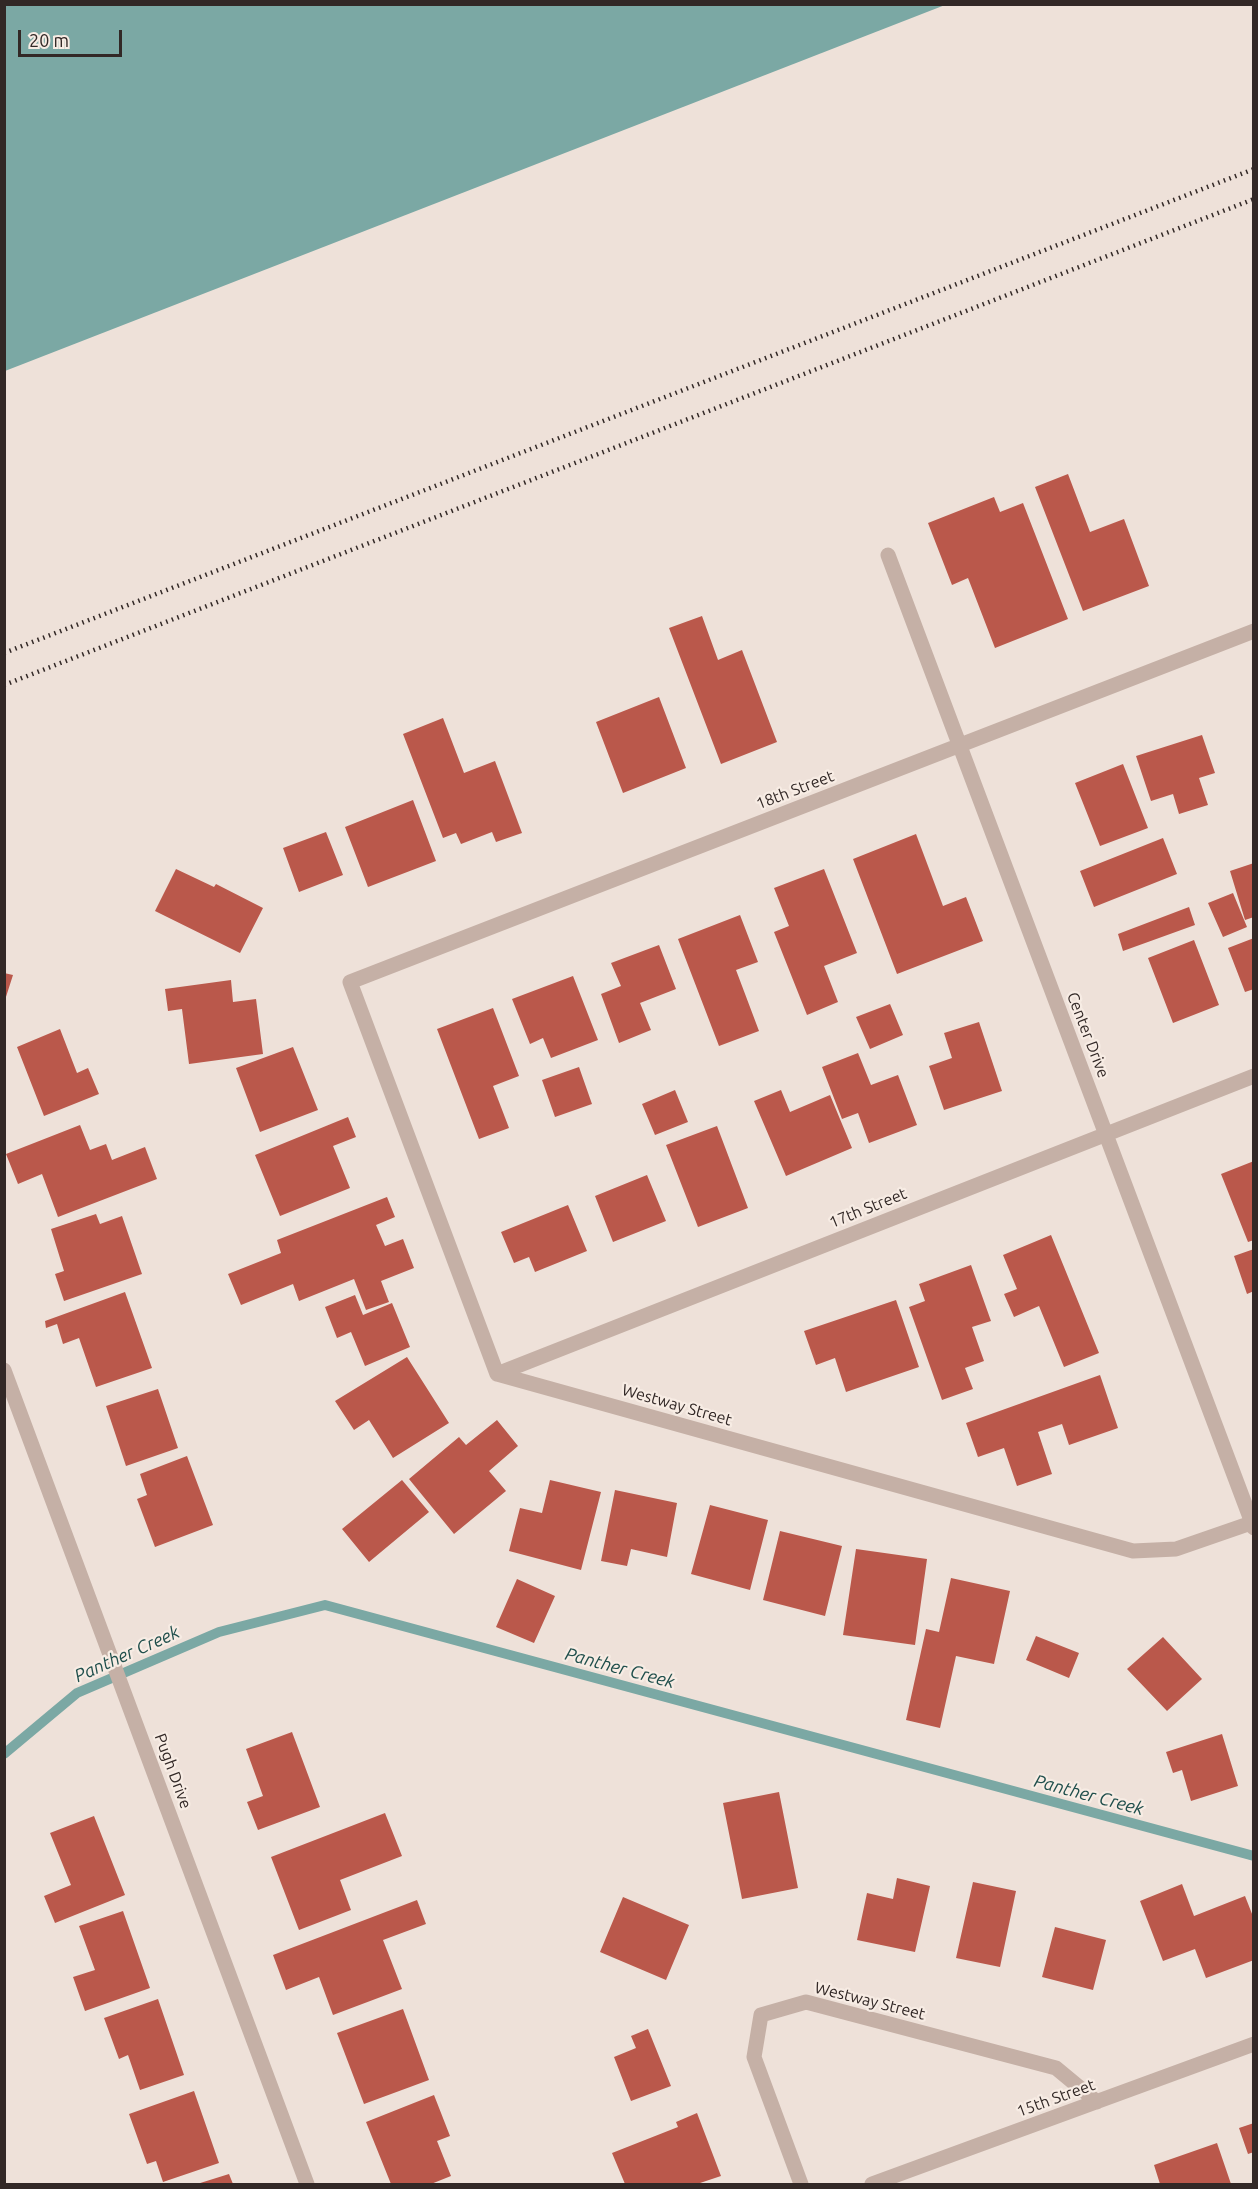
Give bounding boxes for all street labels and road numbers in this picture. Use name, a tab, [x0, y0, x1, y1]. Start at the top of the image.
street label: 18th Street	[753, 766, 837, 814]
street label: Center Drive	[1063, 989, 1113, 1081]
street label: 17th Street	[826, 1184, 910, 1232]
street label: Westway Street	[620, 1380, 734, 1430]
street label: Pugh Drive	[151, 1731, 195, 1811]
street label: Westway Street	[813, 1978, 927, 2024]
street label: 15th Street	[1014, 2075, 1098, 2121]

